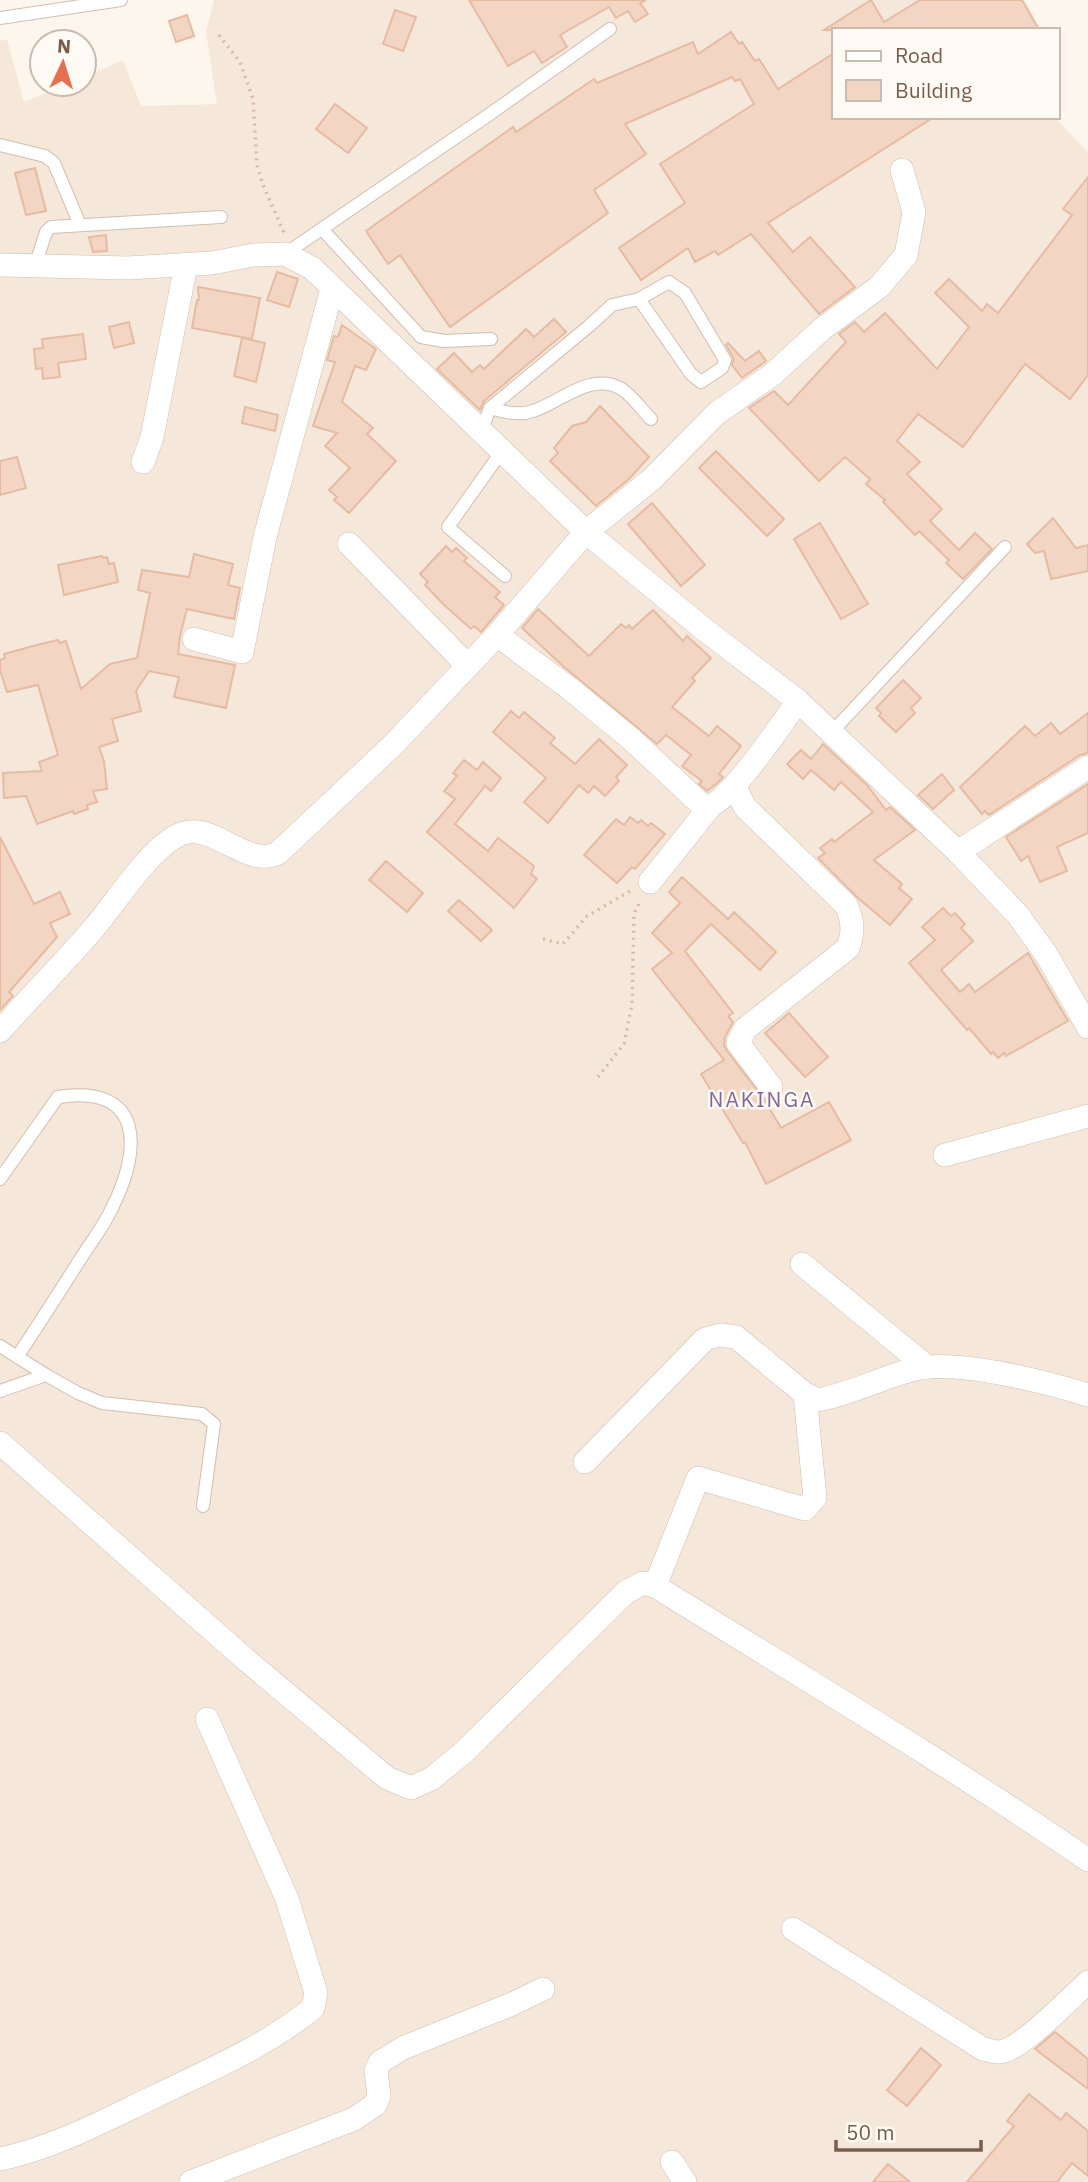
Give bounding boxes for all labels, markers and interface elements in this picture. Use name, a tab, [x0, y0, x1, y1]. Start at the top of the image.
north arrow	[28, 28, 98, 98]
legend	[832, 28, 1060, 119]
text: N	[56, 34, 72, 58]
text: Road	[895, 41, 943, 69]
text: Building	[895, 76, 972, 104]
district label: NAKINGA	[709, 1085, 815, 1113]
scale bar	[836, 2108, 981, 2152]
text: 50 m	[846, 2118, 895, 2146]

